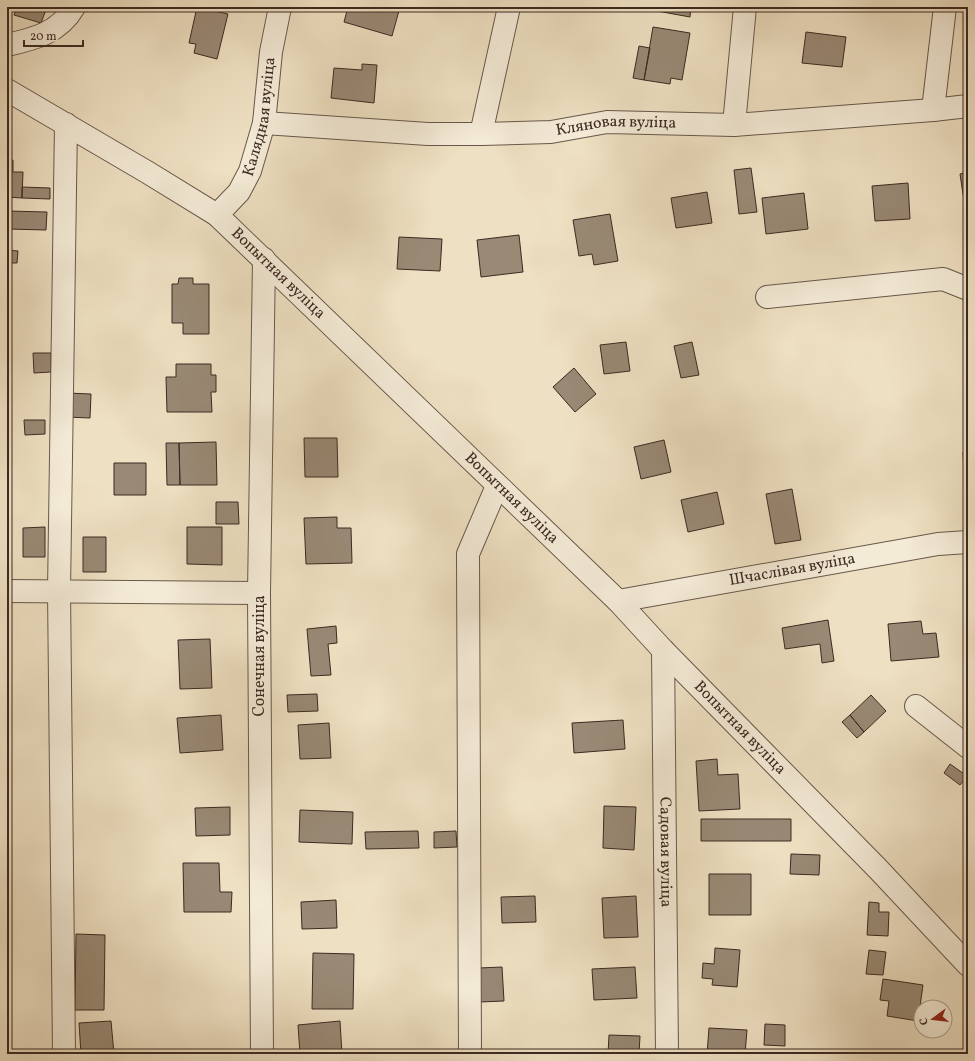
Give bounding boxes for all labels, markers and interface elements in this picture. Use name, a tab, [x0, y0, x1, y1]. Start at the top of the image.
scale bar	[24, 22, 83, 48]
text: 20 m	[30, 29, 57, 45]
street label: Калядная вуліца	[238, 56, 281, 179]
street label: Кляновая вуліца	[554, 111, 676, 142]
street label: Вопытная вуліца	[226, 223, 330, 324]
street label: Вопытная вуліца	[459, 448, 564, 549]
street label: Шчаслівая вуліца	[727, 548, 857, 592]
street label: Сонечная вуліца	[249, 595, 271, 717]
street label: Вопытная вуліца	[689, 676, 791, 780]
street label: Садовая вуліца	[653, 796, 677, 908]
north arrow	[913, 999, 953, 1039]
text: С	[917, 1016, 933, 1027]

